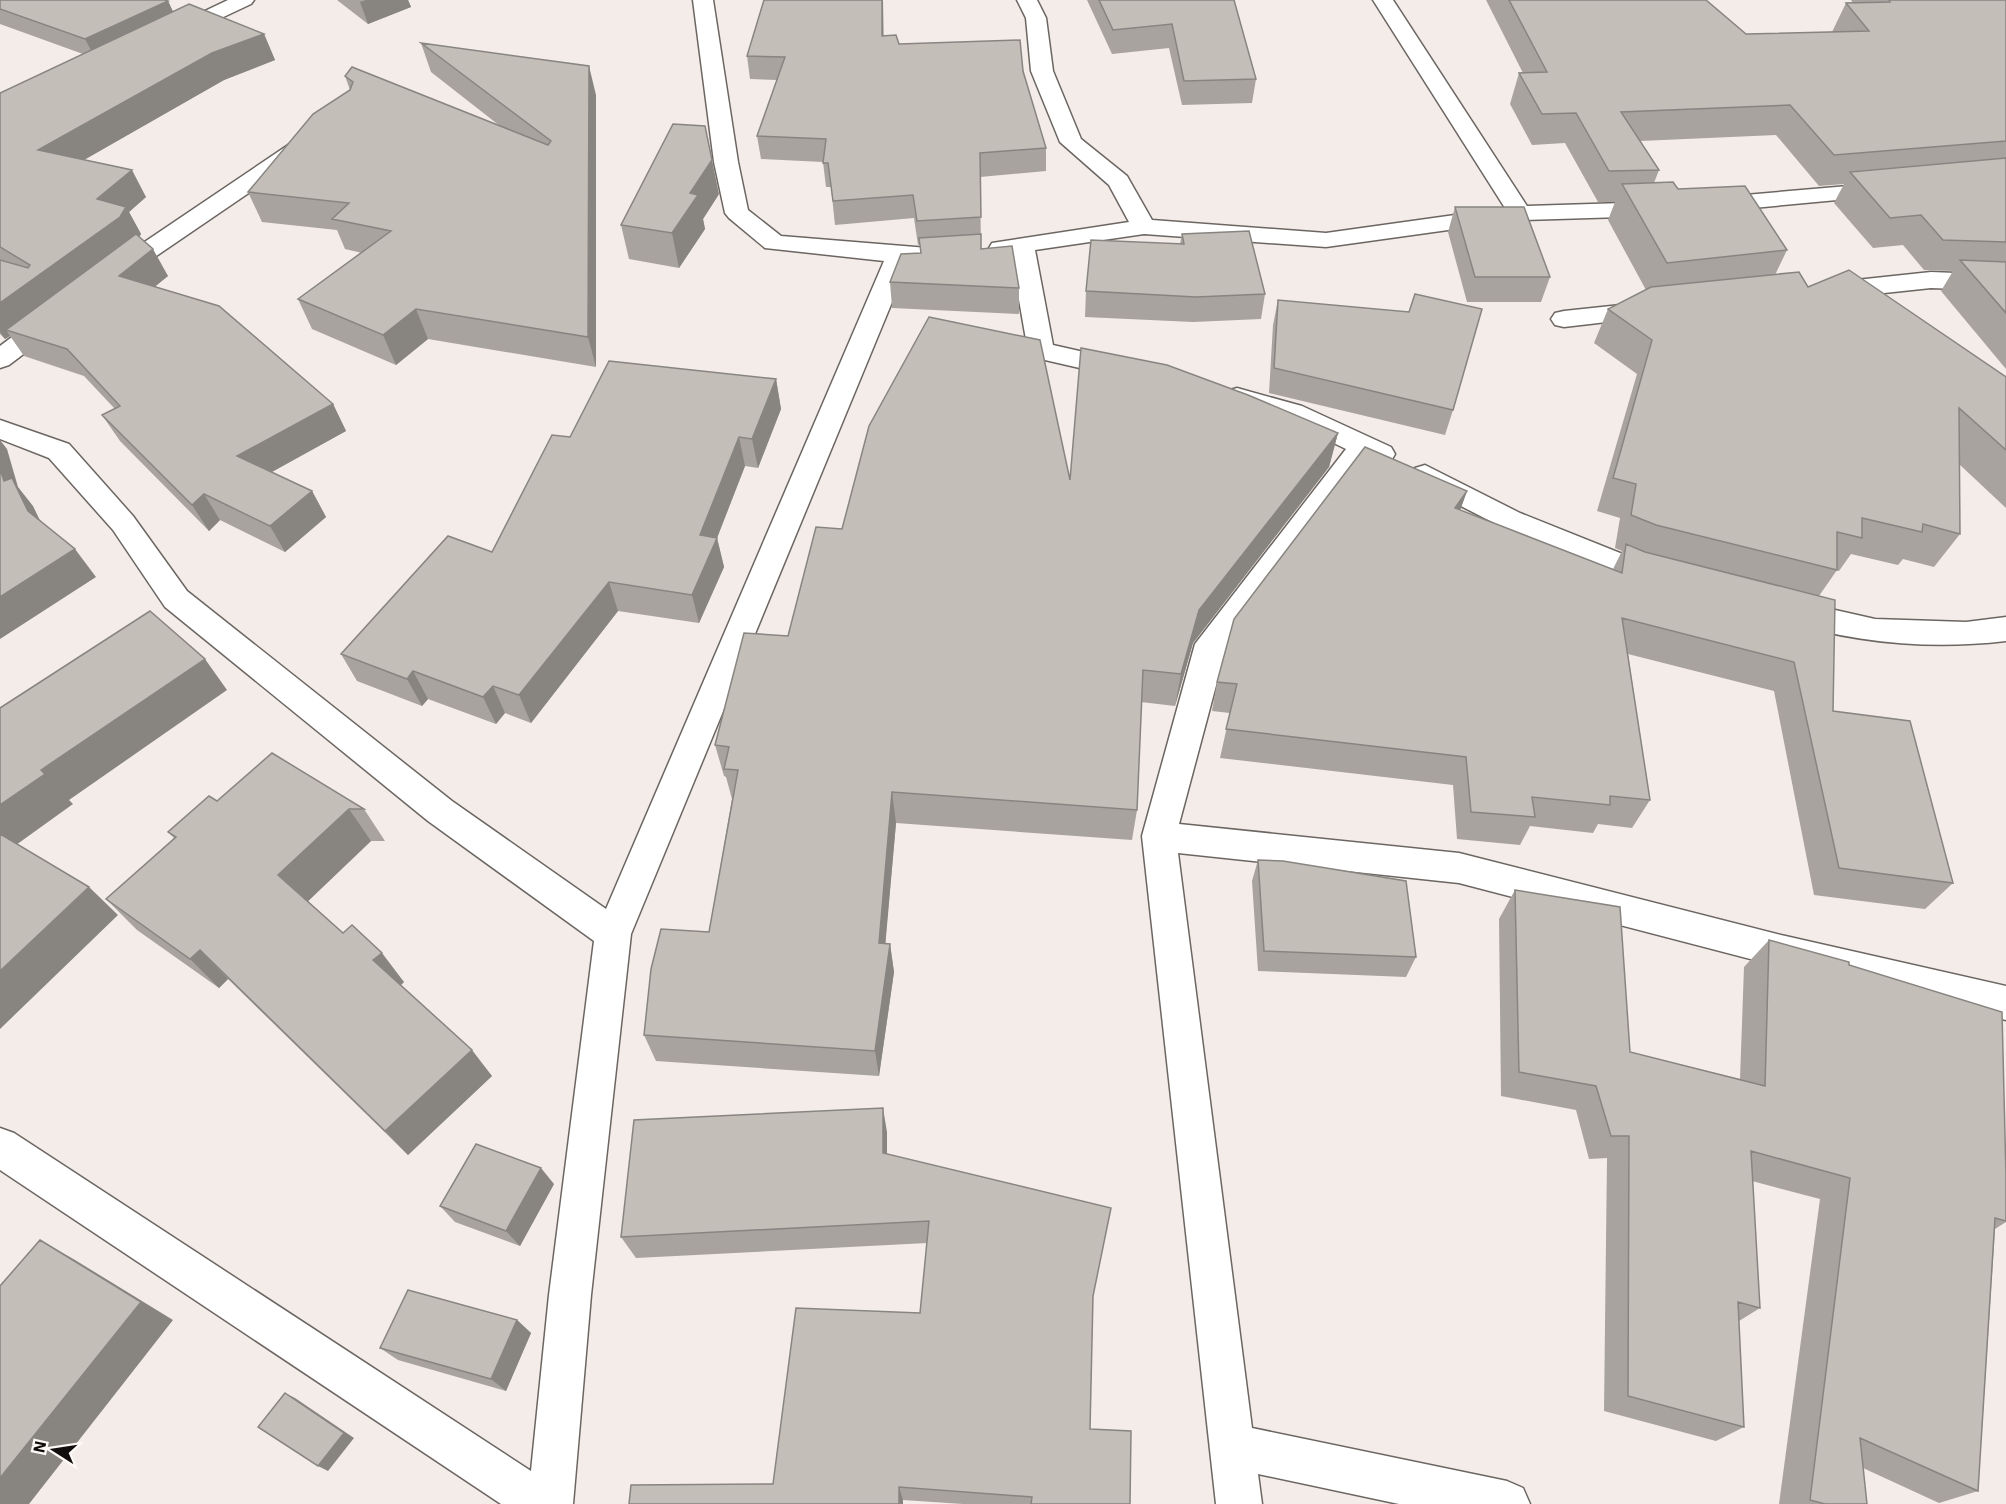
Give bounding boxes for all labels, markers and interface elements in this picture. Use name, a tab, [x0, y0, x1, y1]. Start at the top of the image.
north arrow	[24, 1420, 84, 1480]
text: N	[28, 1439, 50, 1455]

